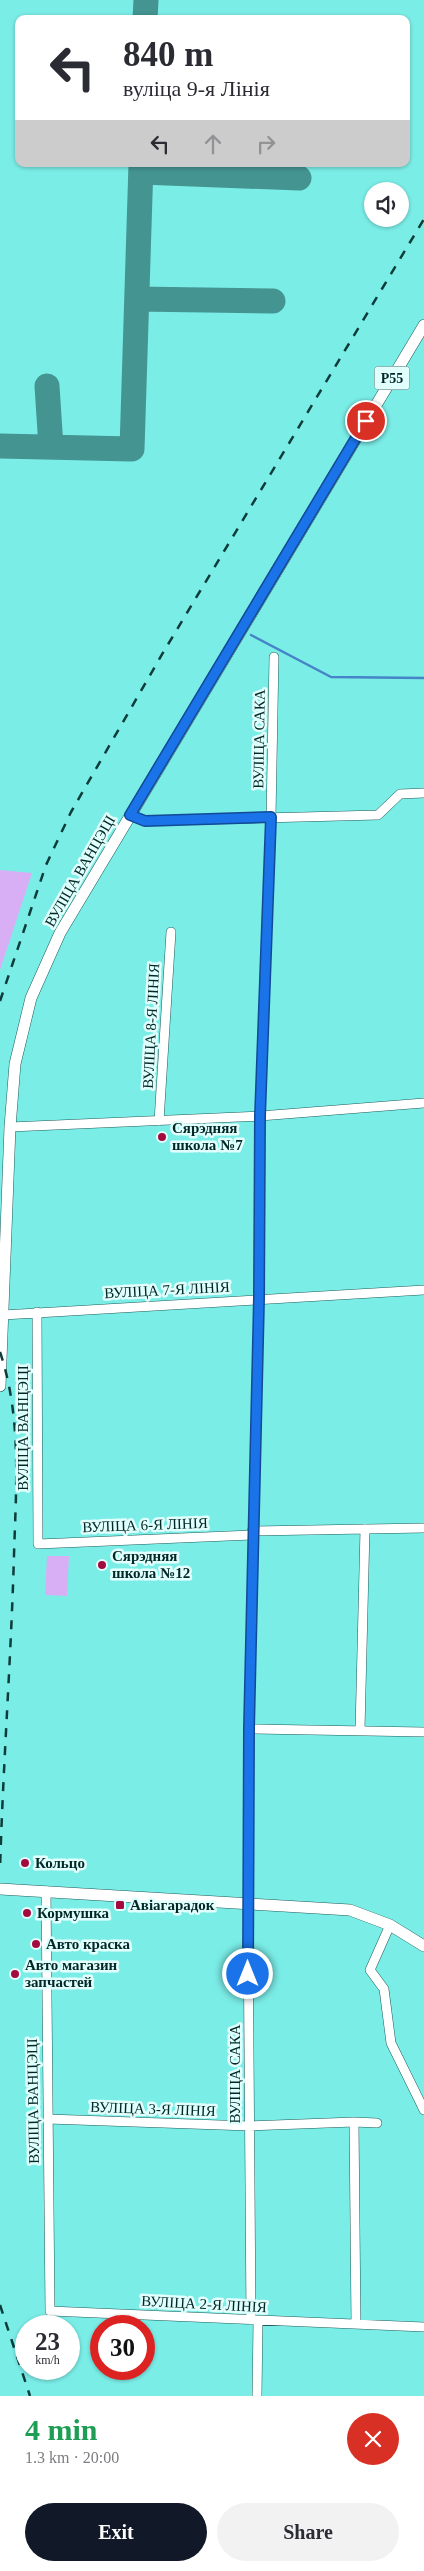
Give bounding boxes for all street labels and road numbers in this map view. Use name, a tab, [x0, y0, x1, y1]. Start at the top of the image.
road number: Р55	[374, 366, 410, 389]
street label: ВУЛІЦА САКА	[250, 689, 268, 789]
street label: ВУЛІЦА ВАНЦЭЦІ	[42, 813, 118, 929]
street label: ВУЛІЦА 8-Я ЛІНІЯ	[140, 963, 162, 1089]
street label: ВУЛІЦА 7-Я ЛІНІЯ	[104, 1279, 230, 1301]
street label: ВУЛІЦА ВАНЦЭЦІ	[15, 1365, 31, 1491]
street label: ВУЛІЦА 6-Я ЛІНІЯ	[82, 1515, 208, 1535]
street label: ВУЛІЦА САКА	[227, 2024, 243, 2124]
street label: ВУЛІЦА ВАНЦЭЦІ	[24, 2038, 42, 2164]
street label: ВУЛІЦА 3-Я ЛІНІЯ	[90, 2099, 216, 2119]
street label: ВУЛІЦА 2-Я ЛІНІЯ	[141, 2293, 267, 2315]

